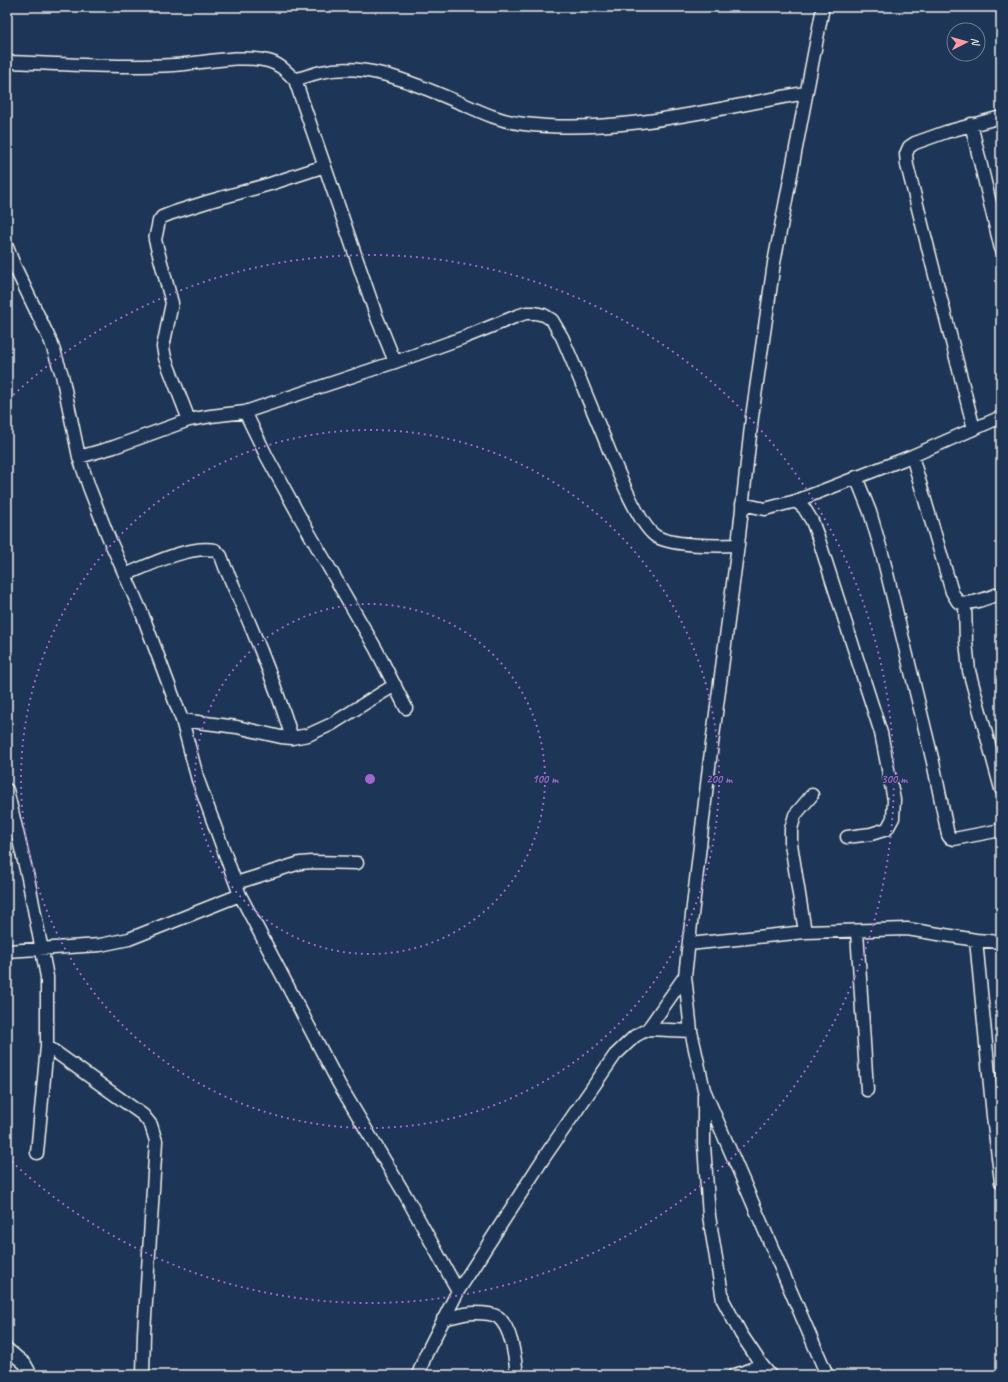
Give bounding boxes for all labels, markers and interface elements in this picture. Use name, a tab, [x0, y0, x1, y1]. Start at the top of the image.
north arrow	[946, 22, 986, 62]
text: N	[969, 37, 983, 47]
text: 100 m	[532, 771, 559, 787]
text: 200 m	[706, 771, 733, 787]
text: 300 m	[881, 771, 908, 787]
centre of rings	[363, 772, 377, 786]

